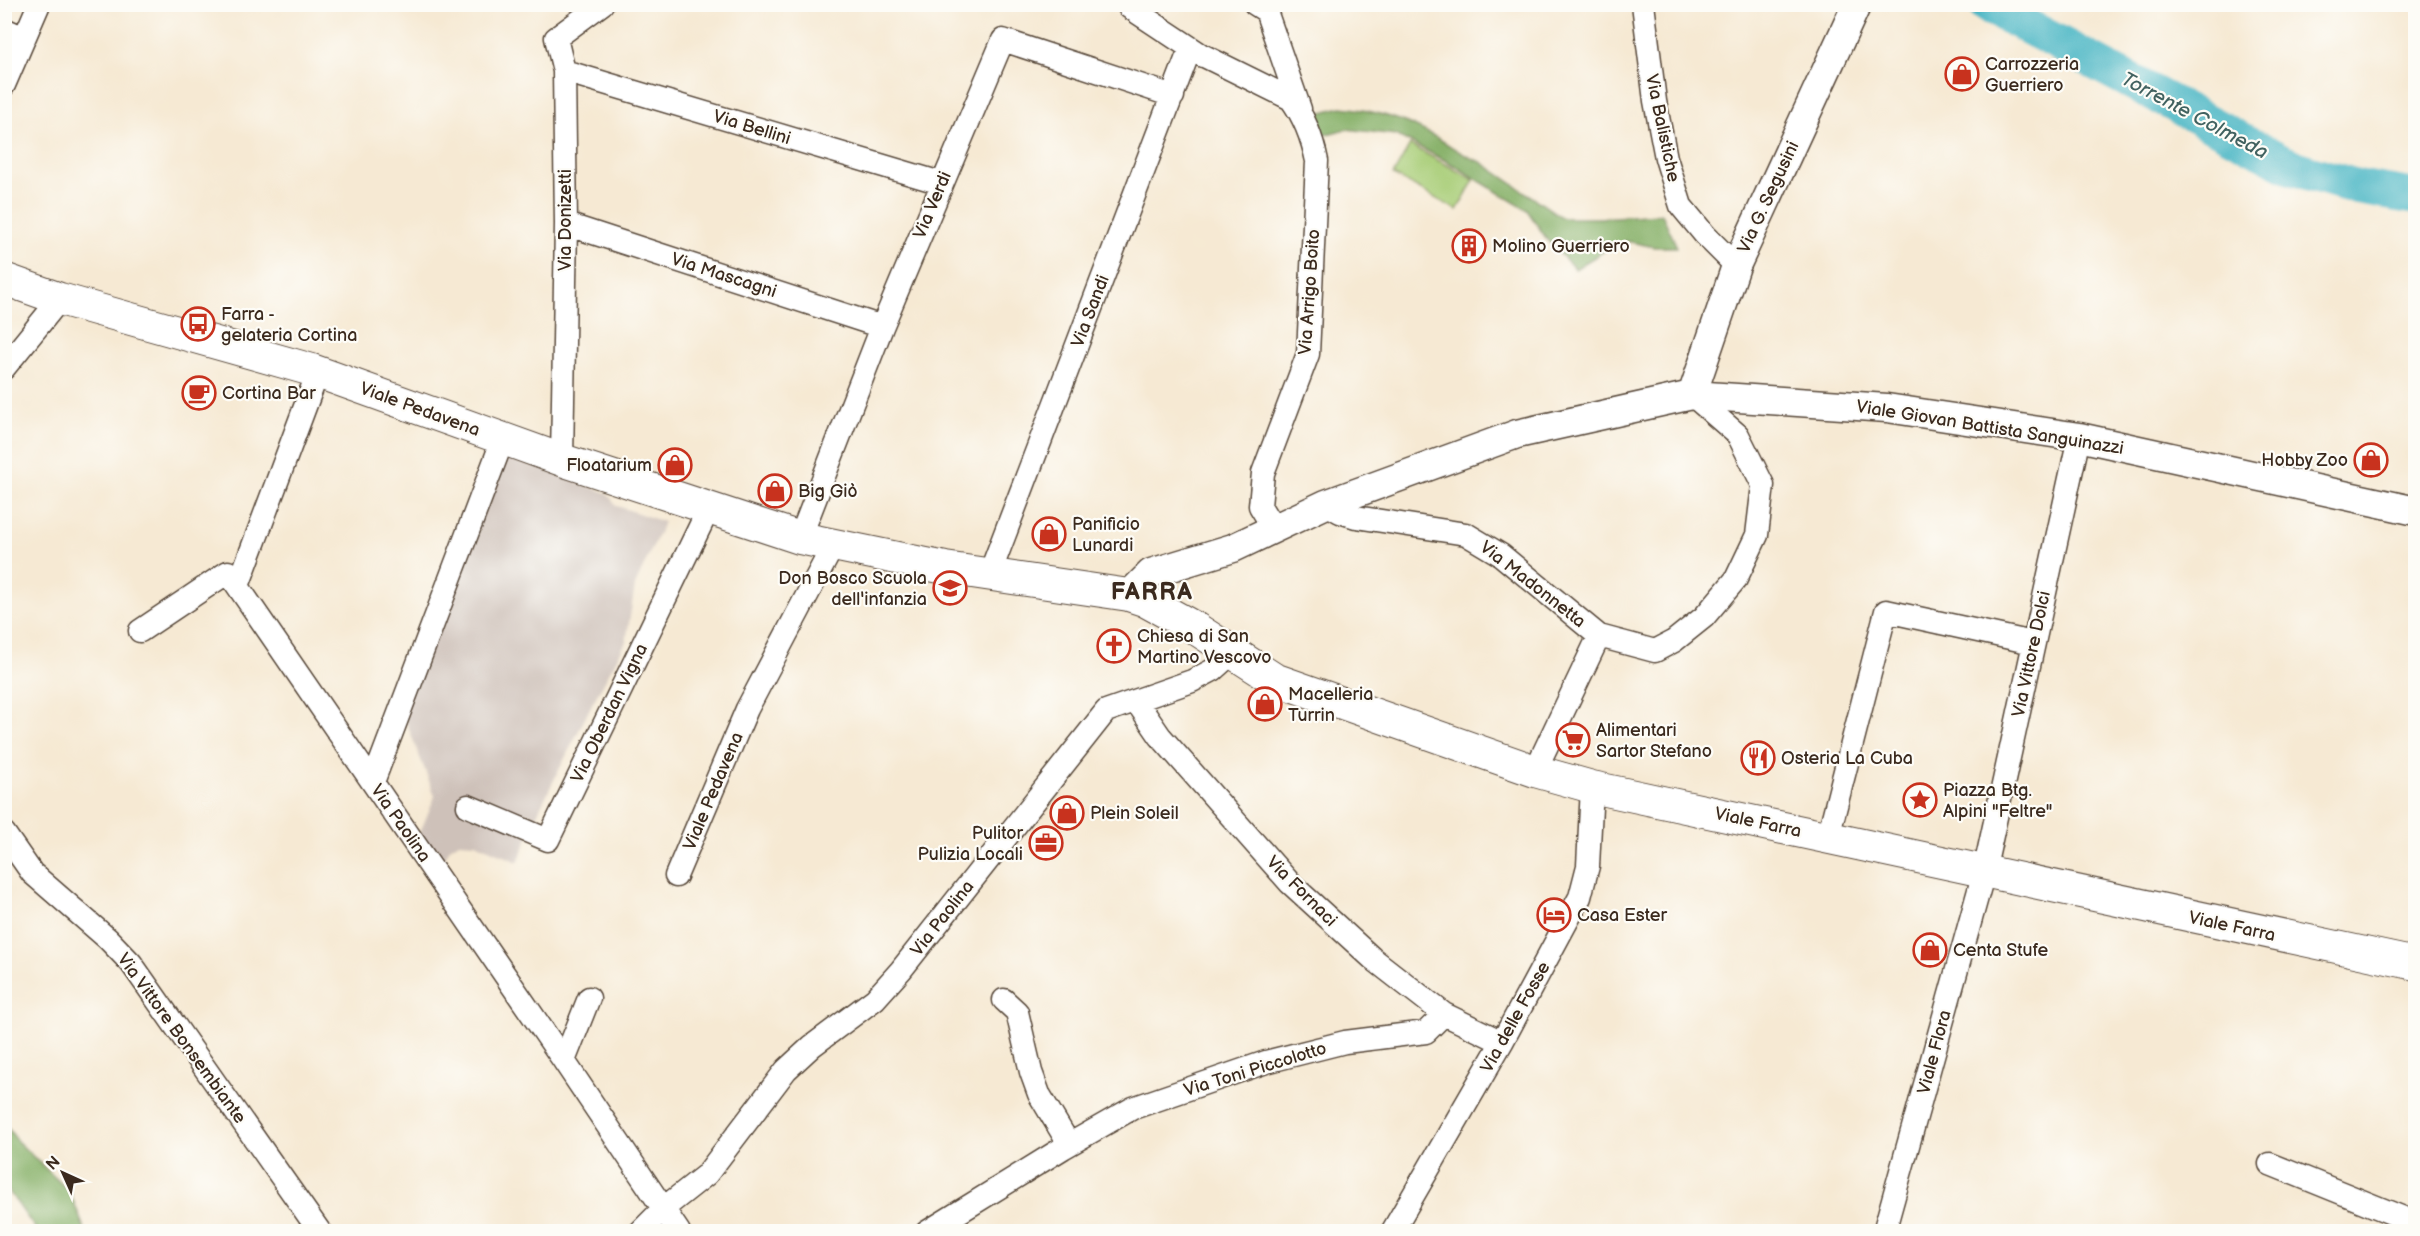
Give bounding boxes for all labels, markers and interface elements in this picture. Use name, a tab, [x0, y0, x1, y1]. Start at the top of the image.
place label: Carrozzeria Guerriero	[1985, 54, 2079, 96]
shop icon: Carrozzeria Guerriero	[1944, 56, 1980, 92]
water label: Torrente Colmeda	[2117, 67, 2272, 165]
street label: Via Balistiche	[1641, 72, 1684, 184]
street label: Via Bellini	[711, 106, 793, 149]
street label: Via G. Segusini	[1733, 138, 1804, 257]
street label: Via Verdi	[909, 168, 956, 242]
street label: Via Donizetti	[555, 169, 576, 271]
street label: Via Arrigo Boito	[1295, 228, 1324, 356]
building icon: Molino Guerriero	[1451, 228, 1487, 264]
place label: Molino Guerriero	[1492, 236, 1630, 257]
street label: Via Mascagni	[669, 249, 779, 302]
street label: Via Sandi	[1067, 272, 1114, 350]
place label: Farra - gelateria Cortina	[221, 304, 357, 346]
bus stop icon: Farra - gelateria Cortina	[180, 306, 216, 342]
cafe icon: Cortina Bar	[181, 375, 217, 411]
street label: Viale Pedavena	[357, 378, 483, 441]
place label: Cortina Bar	[222, 383, 316, 404]
street label: Viale Giovan Battista Sanguinazzi	[1855, 396, 2125, 459]
shop icon: Hobby Zoo	[2353, 442, 2389, 478]
shop icon: Floatarium	[657, 447, 693, 483]
place label: Hobby Zoo	[2261, 450, 2348, 471]
place label: Floatarium	[566, 455, 652, 476]
shop icon: Big Giò	[757, 473, 793, 509]
place label: Big Giò	[798, 481, 858, 502]
place label: Panificio Lunardi	[1072, 514, 1140, 556]
shop icon: Panificio Lunardi	[1031, 516, 1067, 552]
street label: Via Madonnetta	[1476, 537, 1590, 632]
place label: Don Bosco Scuola dell'infanzia	[778, 568, 927, 610]
school or university icon: Don Bosco Scuola dell'infanzia	[932, 570, 968, 606]
district label: FARRA	[1111, 578, 1193, 607]
street label: Via Vittore Dolci	[2008, 589, 2055, 719]
place label: Chiesa di San Martino Vescovo	[1137, 626, 1272, 668]
church icon: Chiesa di San Martino Vescovo	[1096, 628, 1132, 664]
street label: Via Oberdan Vigna	[567, 640, 652, 786]
place label: Macelleria Turrin	[1288, 684, 1373, 726]
shop icon: Macelleria Turrin	[1247, 686, 1283, 722]
place label: Alimentari Sartor Stefano	[1596, 720, 1712, 762]
supermarket icon: Alimentari Sartor Stefano	[1555, 722, 1591, 758]
street label: Viale Pedavena	[679, 729, 748, 853]
restaurant icon: Osteria La Cuba	[1740, 740, 1776, 776]
place label: Osteria La Cuba	[1781, 748, 1913, 769]
street label: Via Paolina	[366, 780, 435, 866]
place label: Piazza Btg. Alpini "Feltre"	[1943, 780, 2053, 822]
place icon: Piazza Btg. Alpini "Feltre"	[1902, 782, 1938, 818]
shop icon: Plein Soleil	[1049, 795, 1085, 831]
place label: Plein Soleil	[1090, 803, 1179, 824]
street label: Viale Farra	[1713, 803, 1803, 842]
place label: Pulitor Pulizia Locali	[918, 823, 1023, 865]
office icon: Pulitor Pulizia Locali	[1028, 825, 1064, 861]
street label: Via Fornaci	[1262, 852, 1341, 931]
street label: Via Paolina	[906, 876, 978, 960]
hotel icon: Casa Ester	[1536, 897, 1572, 933]
place label: Casa Ester	[1577, 905, 1667, 926]
street label: Viale Farra	[2187, 907, 2277, 946]
shop icon: Centa Stufe	[1912, 932, 1948, 968]
place label: Centa Stufe	[1953, 940, 2049, 961]
street label: Via Vittore Bonsembiante	[113, 949, 251, 1128]
street label: Via delle Fosse	[1476, 958, 1555, 1076]
street label: Viale Flora	[1913, 1008, 1956, 1096]
street label: Via Toni Piccolotto	[1181, 1038, 1329, 1101]
north arrow	[33, 1143, 93, 1203]
text: N	[42, 1152, 64, 1174]

